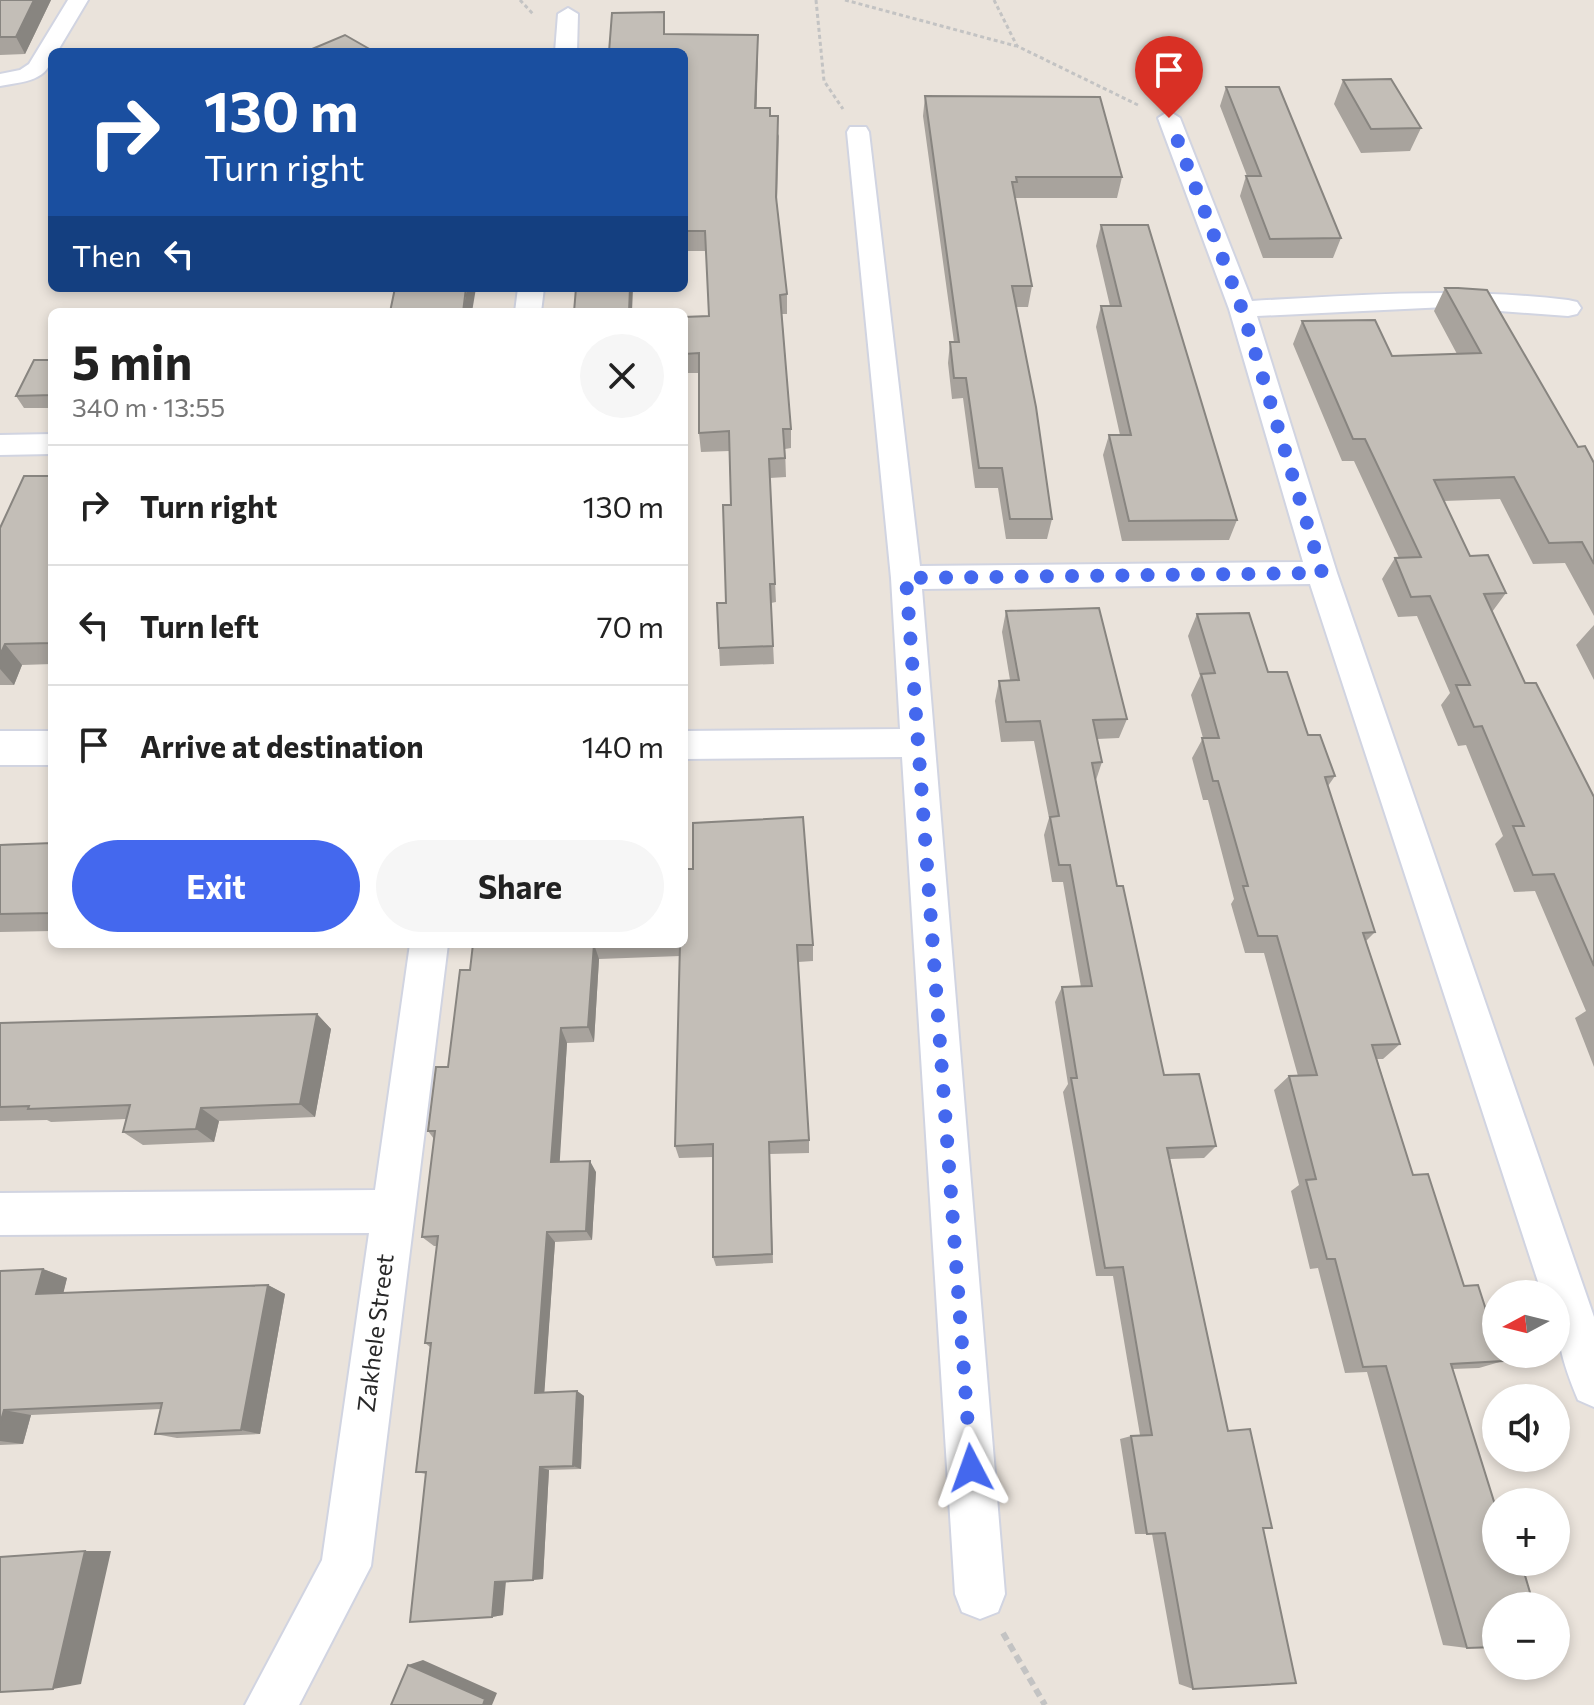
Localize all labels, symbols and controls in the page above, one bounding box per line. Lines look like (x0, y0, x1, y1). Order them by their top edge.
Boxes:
pin (1135, 36, 1203, 118)
icon: arrive (1147, 48, 1191, 92)
text: 130 m (204, 75, 359, 144)
icon: right (72, 80, 176, 184)
text: Turn right (204, 144, 365, 188)
icon: left (157, 232, 201, 276)
text: Then (72, 236, 141, 273)
text: 5 min (72, 331, 192, 390)
button: close (580, 334, 664, 418)
text: 340 m · 13:55 (72, 391, 225, 422)
icon: right (72, 483, 116, 527)
text: Turn right (140, 487, 277, 524)
text: 130 m (583, 487, 664, 524)
icon: left (72, 603, 116, 647)
text: Turn left (140, 607, 259, 644)
text: 70 m (597, 607, 664, 644)
icon: arrive (72, 723, 116, 767)
text: Arrive at destination (140, 727, 424, 764)
text: 140 m (582, 727, 664, 764)
button: Exit (72, 840, 360, 932)
button: Share (376, 840, 664, 932)
street label: Zakhele Street (350, 1252, 399, 1414)
north arrow (1482, 1280, 1570, 1368)
map controls (1482, 1280, 1570, 1680)
button: sound (1482, 1384, 1570, 1472)
position arrow (929, 1426, 1013, 1510)
button: + (1482, 1488, 1570, 1576)
button: − (1482, 1592, 1570, 1680)

